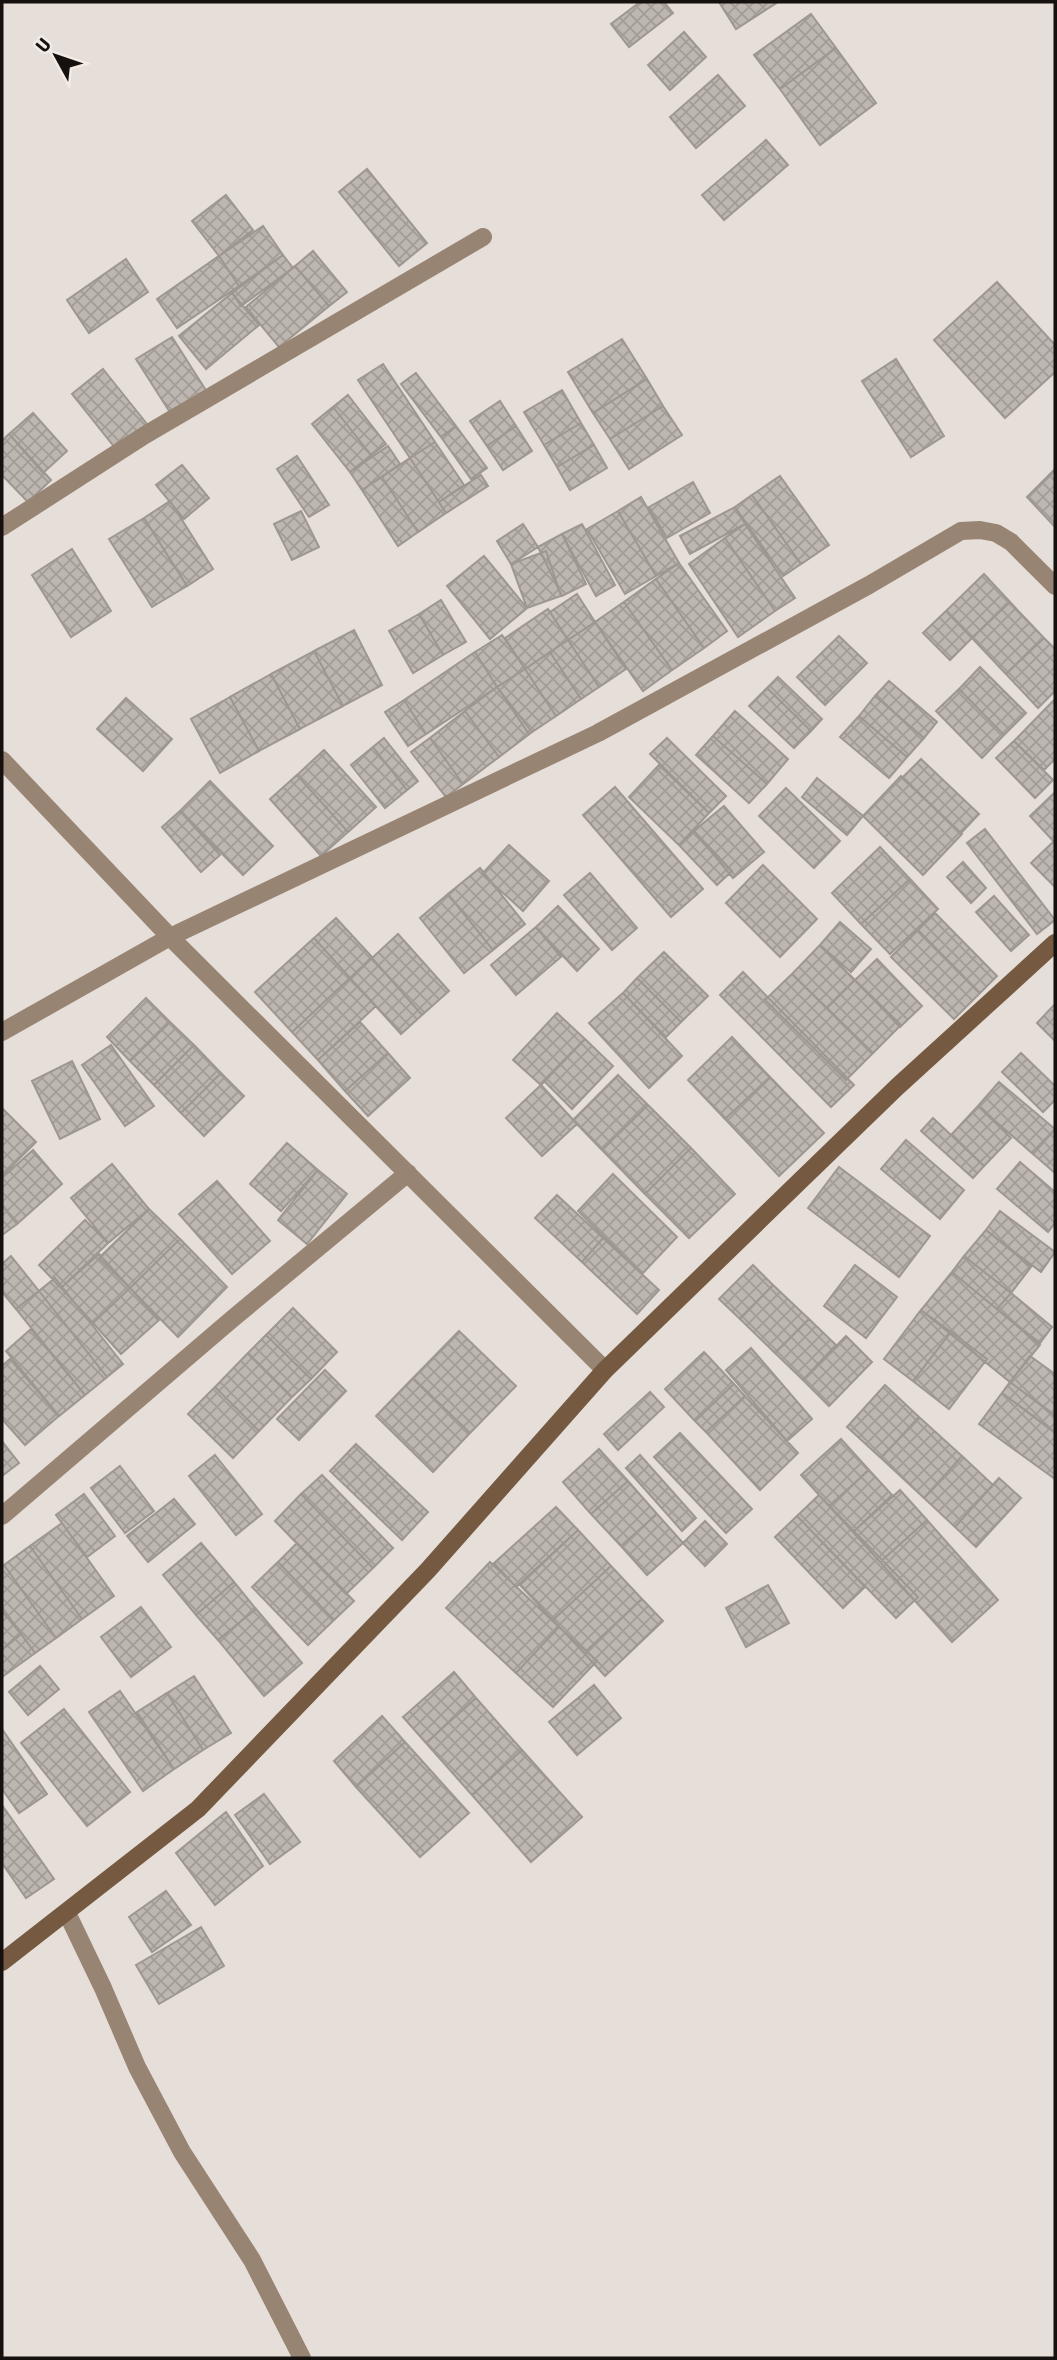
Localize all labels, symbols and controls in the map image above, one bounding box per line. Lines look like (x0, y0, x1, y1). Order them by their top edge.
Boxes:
north arrow (21, 21, 91, 91)
text: U (31, 34, 55, 56)

